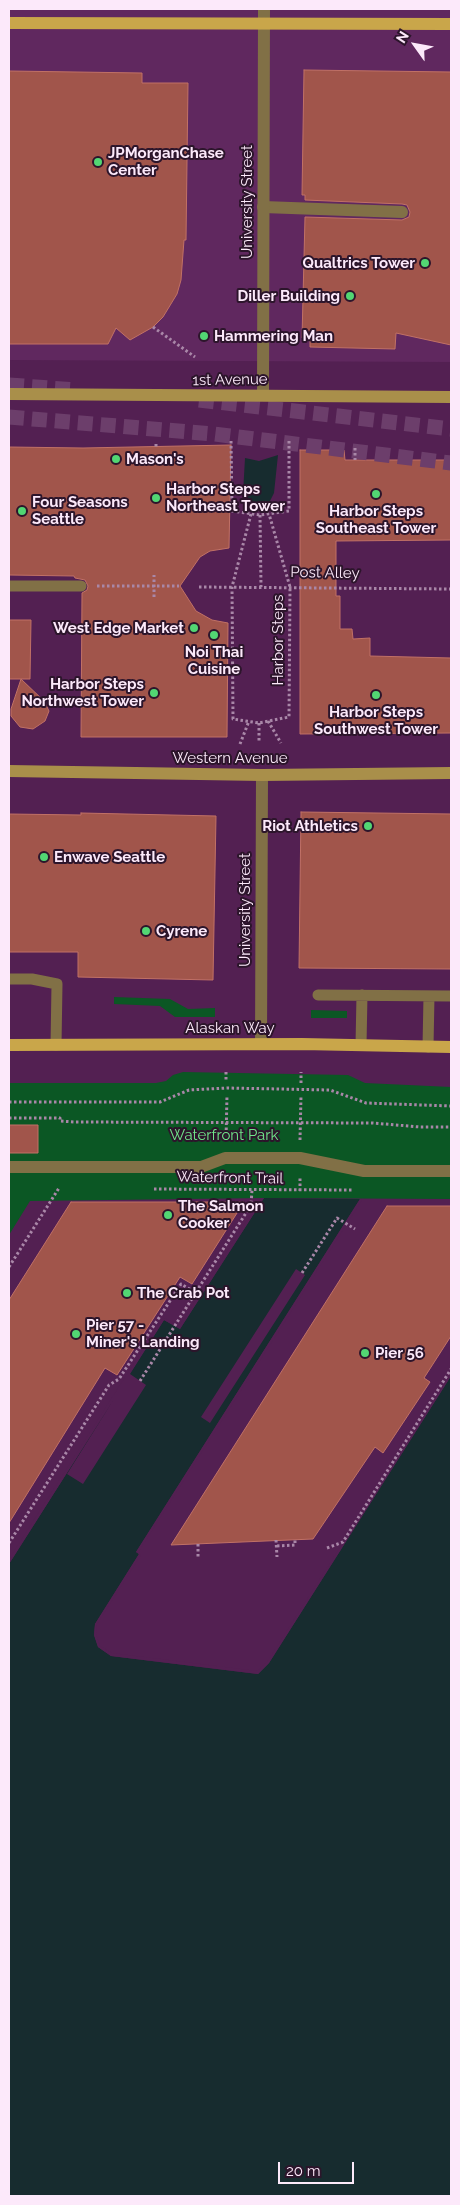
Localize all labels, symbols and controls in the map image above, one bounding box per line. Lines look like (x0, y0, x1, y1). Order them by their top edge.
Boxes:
north arrow (390, 20, 440, 70)
text: N (393, 28, 412, 46)
place label: JPMorganChase Center (108, 144, 224, 179)
street label: University Street (238, 145, 256, 259)
marker: JPMorganChase Center (92, 156, 104, 168)
place label: Qualtrics Tower (303, 254, 415, 272)
marker: Qualtrics Tower (419, 257, 431, 269)
place label: Diller Building (237, 287, 340, 305)
marker: Diller Building (344, 290, 356, 302)
place label: Hammering Man (214, 327, 333, 345)
marker: Hammering Man (198, 330, 210, 342)
street label: 1st Avenue (192, 370, 268, 390)
place label: Mason's (126, 450, 184, 468)
marker: Mason's (110, 453, 122, 465)
place label: Harbor Steps Northeast Tower (166, 480, 285, 515)
marker: Harbor Steps Southeast Tower (370, 488, 382, 500)
marker: Harbor Steps Northeast Tower (150, 492, 162, 504)
place label: Four Seasons Seattle (32, 493, 128, 528)
place label: Harbor Steps Southeast Tower (316, 502, 436, 537)
marker: Four Seasons Seattle (16, 505, 28, 517)
street label: Post Alley (290, 563, 360, 583)
street label: Harbor Steps (269, 595, 287, 685)
place label: West Edge Market (53, 619, 184, 637)
marker: West Edge Market (188, 622, 200, 634)
marker: Noi Thai Cuisine (208, 629, 220, 641)
place label: Noi Thai Cuisine (185, 643, 243, 678)
place label: Harbor Steps Northwest Tower (21, 675, 144, 710)
marker: Harbor Steps Northwest Tower (148, 687, 160, 699)
marker: Harbor Steps Southwest Tower (370, 689, 382, 701)
place label: Harbor Steps Southwest Tower (314, 703, 438, 738)
street label: Western Avenue (173, 749, 287, 767)
place label: Riot Athletics (262, 817, 358, 835)
marker: Riot Athletics (362, 820, 374, 832)
place label: Enwave Seattle (54, 848, 165, 866)
marker: Enwave Seattle (38, 851, 50, 863)
street label: University Street (236, 853, 254, 967)
place label: Cyrene (156, 922, 207, 940)
marker: Cyrene (140, 925, 152, 937)
street label: Alaskan Way (185, 1019, 275, 1037)
park label: Waterfront Park (169, 1126, 279, 1144)
street label: Waterfront Trail (176, 1168, 284, 1188)
place label: The Salmon Cooker (178, 1197, 264, 1232)
marker: The Salmon Cooker (162, 1209, 174, 1221)
place label: The Crab Pot (137, 1284, 230, 1302)
marker: The Crab Pot (121, 1287, 133, 1299)
place label: Pier 57 - Miner's Landing (86, 1316, 200, 1351)
marker: Pier 57 - Miner's Landing (70, 1328, 82, 1340)
place label: Pier 56 (375, 1344, 424, 1362)
marker: Pier 56 (359, 1347, 371, 1359)
scale bar (280, 2152, 356, 2184)
text: 20 m (286, 2162, 321, 2180)

